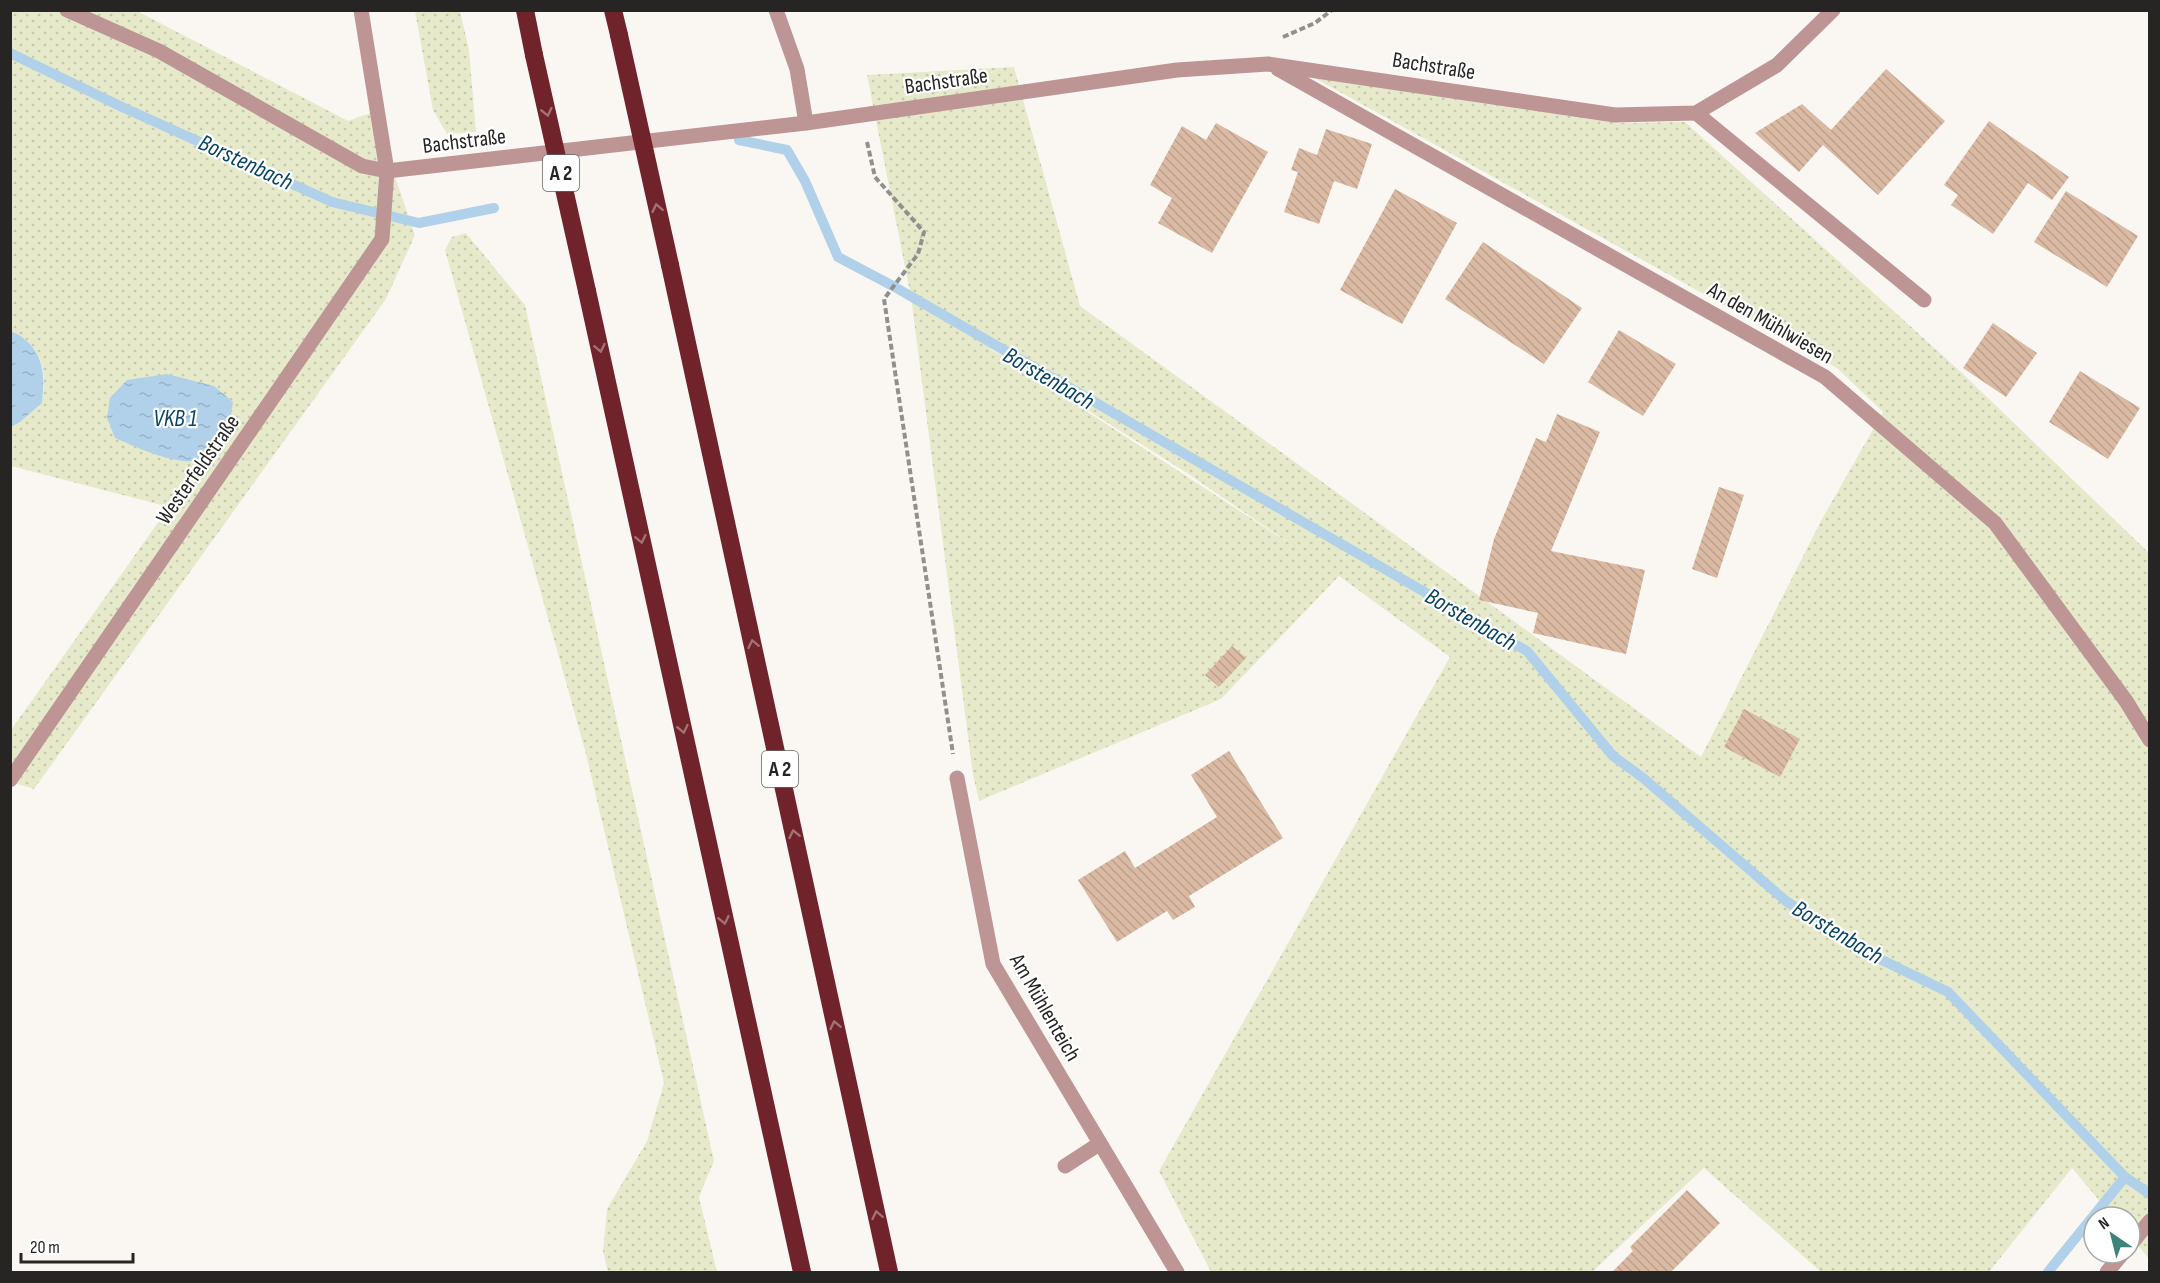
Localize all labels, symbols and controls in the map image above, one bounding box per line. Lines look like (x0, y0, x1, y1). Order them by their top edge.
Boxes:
street label: Bachstraße (1390, 47, 1477, 86)
street label: Bachstraße (903, 62, 990, 101)
one-way arrow (540, 107, 553, 117)
street label: Bachstraße (421, 123, 507, 160)
water label: Borstenbach (194, 128, 297, 197)
road number: A 2 (543, 155, 579, 191)
one-way arrow (651, 203, 664, 213)
street label: An den Mühlwiesen (1702, 276, 1838, 370)
water label: Borstenbach (998, 341, 1100, 416)
one-way arrow (593, 343, 606, 353)
water label: VKB 1 (153, 404, 197, 433)
street label: Westerfeldstraße (151, 410, 246, 530)
one-way arrow (634, 534, 647, 544)
water label: Borstenbach (1420, 582, 1522, 657)
one-way arrow (747, 639, 760, 649)
one-way arrow (676, 724, 689, 734)
road number: A 2 (762, 751, 798, 787)
one-way arrow (788, 829, 801, 839)
water label: Borstenbach (1787, 894, 1888, 971)
one-way arrow (717, 915, 730, 925)
street label: Am Mühlenteich (1003, 948, 1086, 1066)
one-way arrow (830, 1020, 843, 1030)
north arrow (2082, 1205, 2142, 1265)
one-way arrow (871, 1211, 884, 1221)
text: N (2095, 1214, 2113, 1234)
scale bar (21, 1226, 134, 1264)
text: 20 m (30, 1237, 60, 1258)

